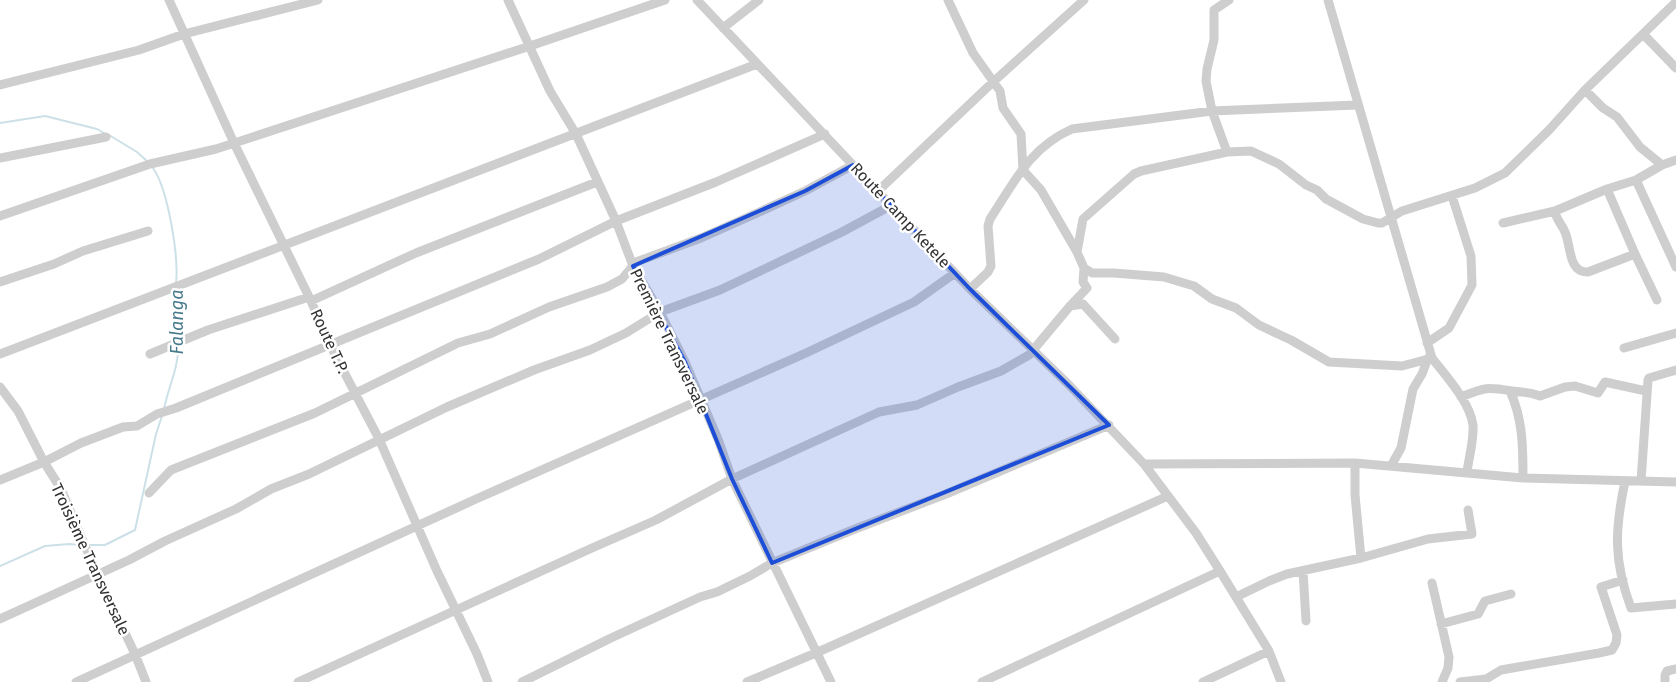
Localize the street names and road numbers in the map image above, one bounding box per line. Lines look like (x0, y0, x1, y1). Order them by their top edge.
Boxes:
street label: Route Camp Ketele (847, 159, 954, 272)
street label: Première Transversale (626, 265, 713, 417)
street label: Route T.P. (306, 306, 353, 377)
street label: Troisième Transversale (47, 480, 134, 638)

